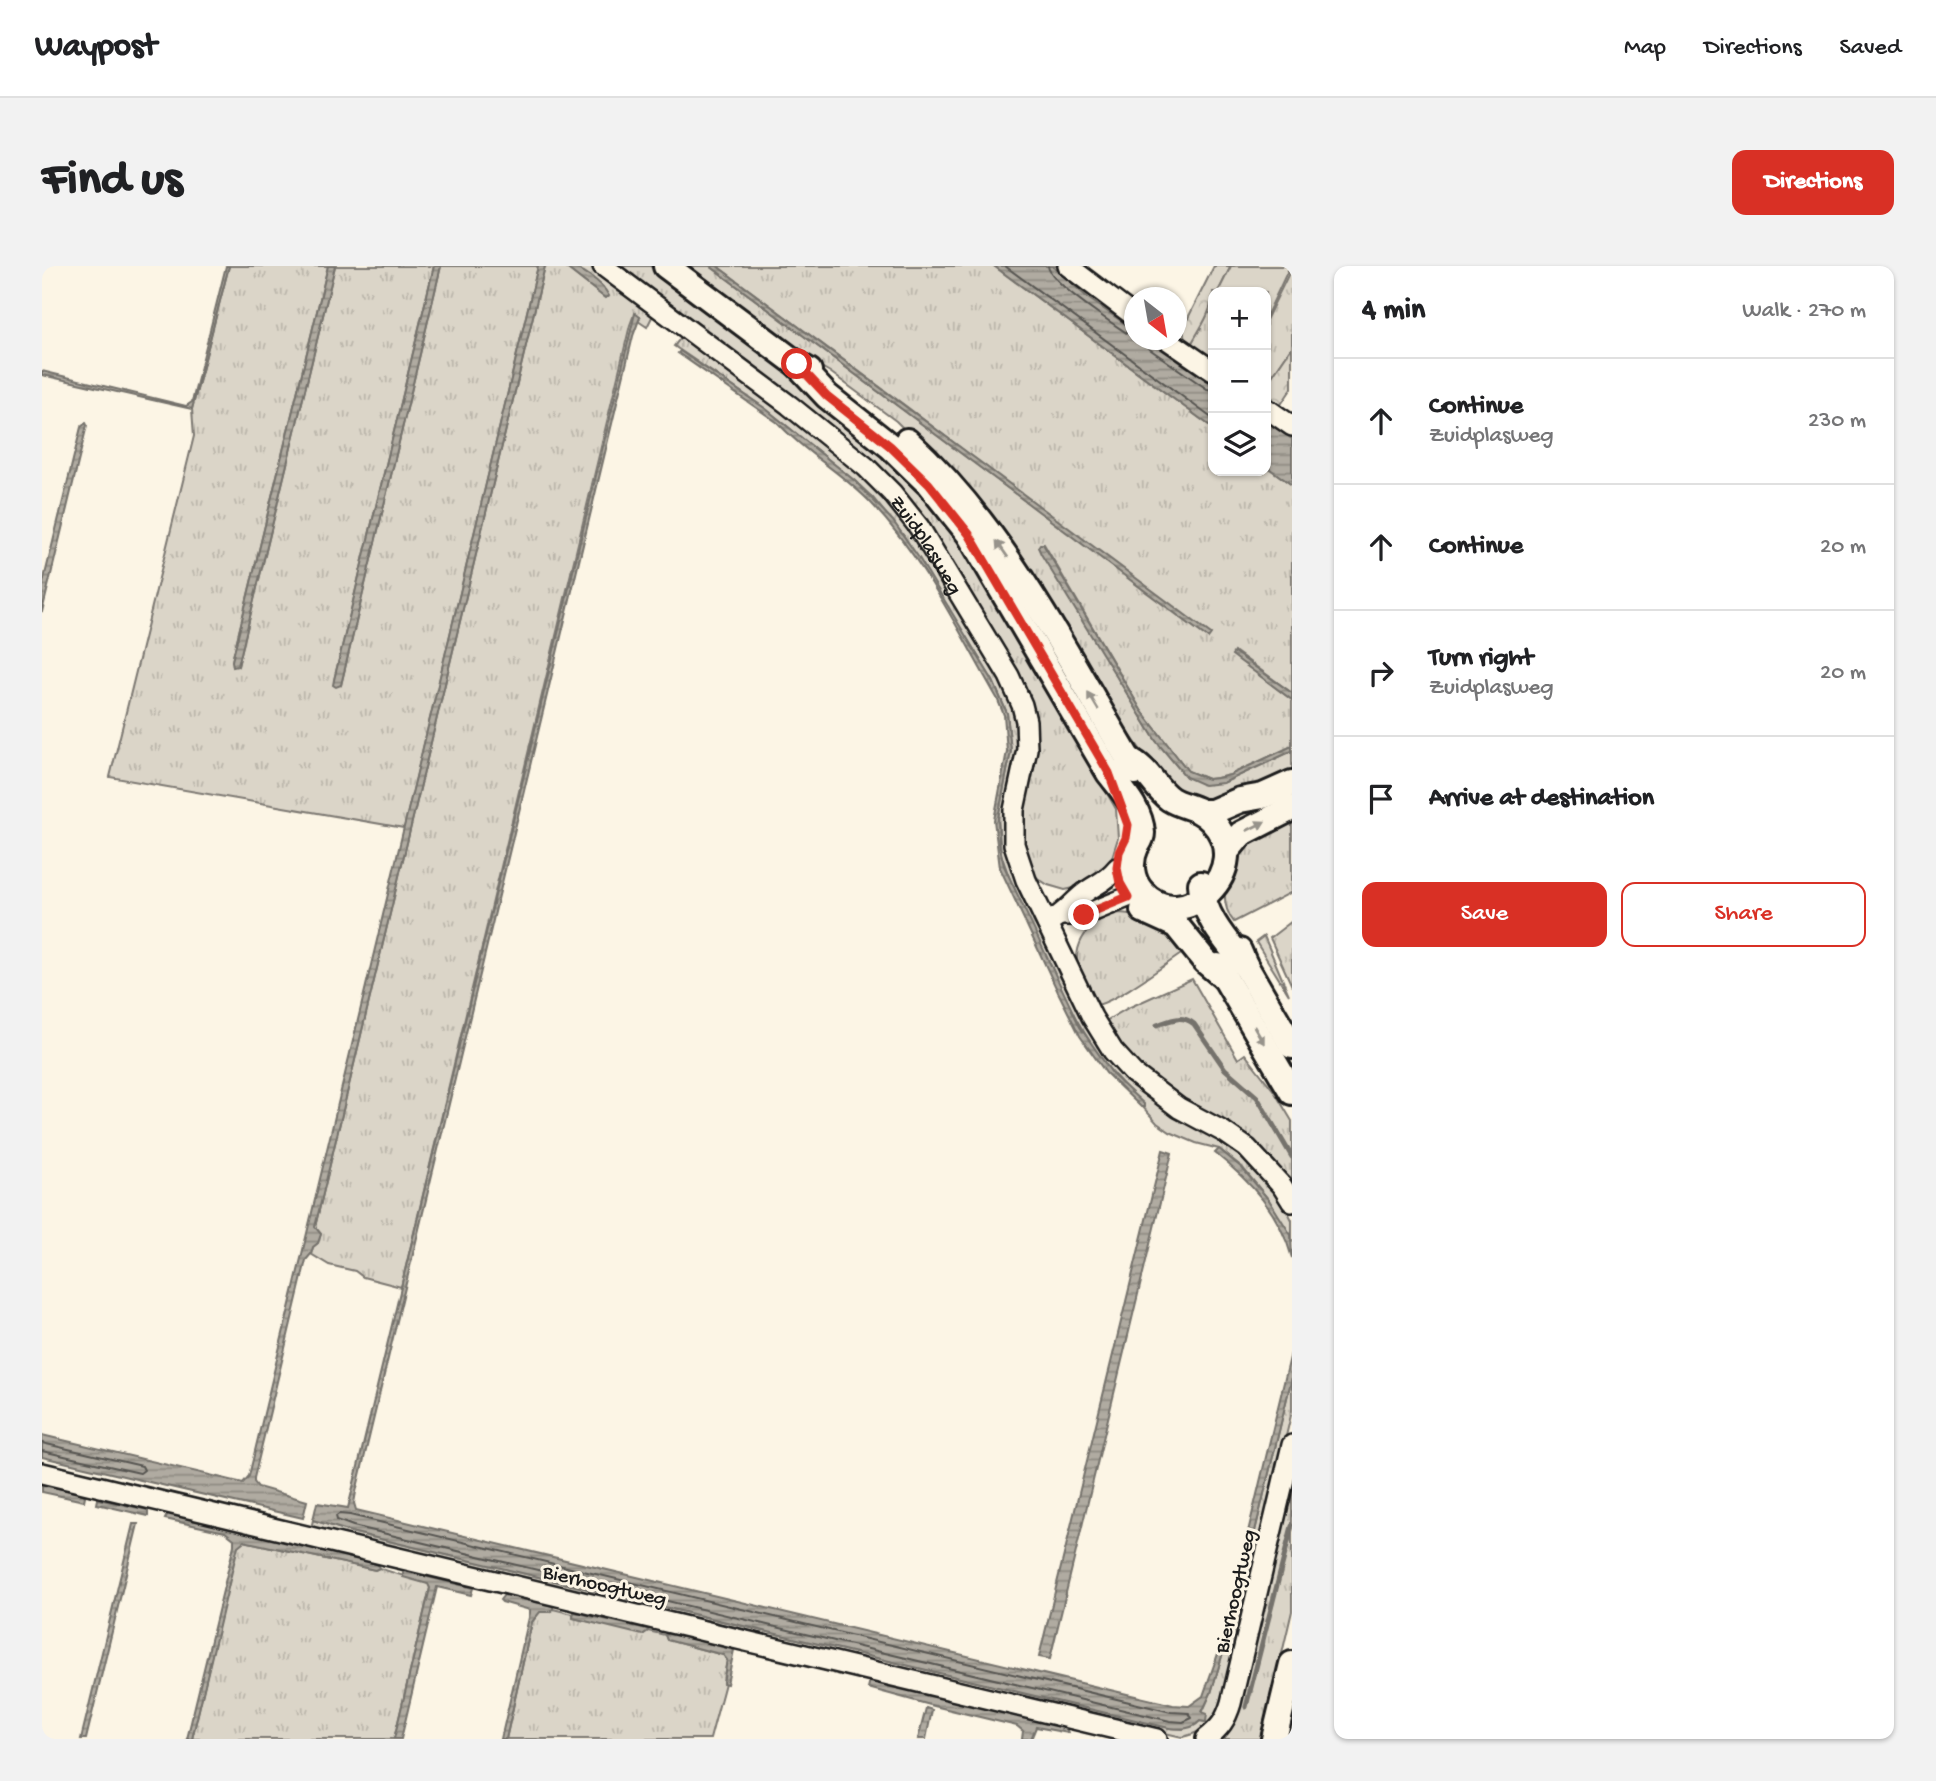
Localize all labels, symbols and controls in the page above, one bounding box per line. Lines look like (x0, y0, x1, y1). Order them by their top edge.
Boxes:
text: Waypost (35, 29, 157, 67)
text: Map (1624, 34, 1666, 63)
text: Directions (1704, 34, 1802, 63)
text: Saved (1840, 34, 1901, 63)
button: Directions (1732, 150, 1894, 215)
text: Find us (42, 153, 182, 211)
north arrow (1124, 287, 1187, 350)
map controls (1208, 287, 1271, 476)
button: + (1208, 287, 1271, 350)
text: 4 min (1362, 294, 1425, 329)
text: Walk · 270 m (1742, 298, 1866, 325)
route start (781, 348, 812, 379)
button: − (1208, 350, 1271, 413)
text: Continue (1429, 392, 1523, 423)
icon: ahead (1362, 402, 1400, 440)
text: 230 m (1808, 408, 1866, 435)
button: layers (1208, 413, 1271, 476)
text: Zuidplasweg (1429, 423, 1554, 450)
street label: Zuidplasweg (883, 492, 966, 600)
icon: ahead (1362, 528, 1400, 566)
text: Continue (1429, 532, 1523, 563)
text: 20 m (1820, 534, 1866, 561)
one-way arrow (995, 540, 1009, 558)
text: Turn right (1429, 644, 1533, 675)
icon: right (1362, 654, 1400, 692)
text: 20 m (1820, 660, 1866, 687)
text: Zuidplasweg (1429, 675, 1554, 702)
one-way arrow (1087, 691, 1100, 710)
icon: arrive (1362, 780, 1400, 818)
text: Arrive at destination (1429, 784, 1654, 815)
one-way arrow (1246, 821, 1266, 832)
button: Save (1362, 882, 1607, 947)
button: Share (1621, 882, 1866, 947)
route end (1068, 899, 1099, 930)
one-way arrow (1252, 1025, 1264, 1045)
street label: Bierhoogtweg (1211, 1527, 1264, 1657)
street label: Bierhoogtweg (539, 1561, 669, 1614)

